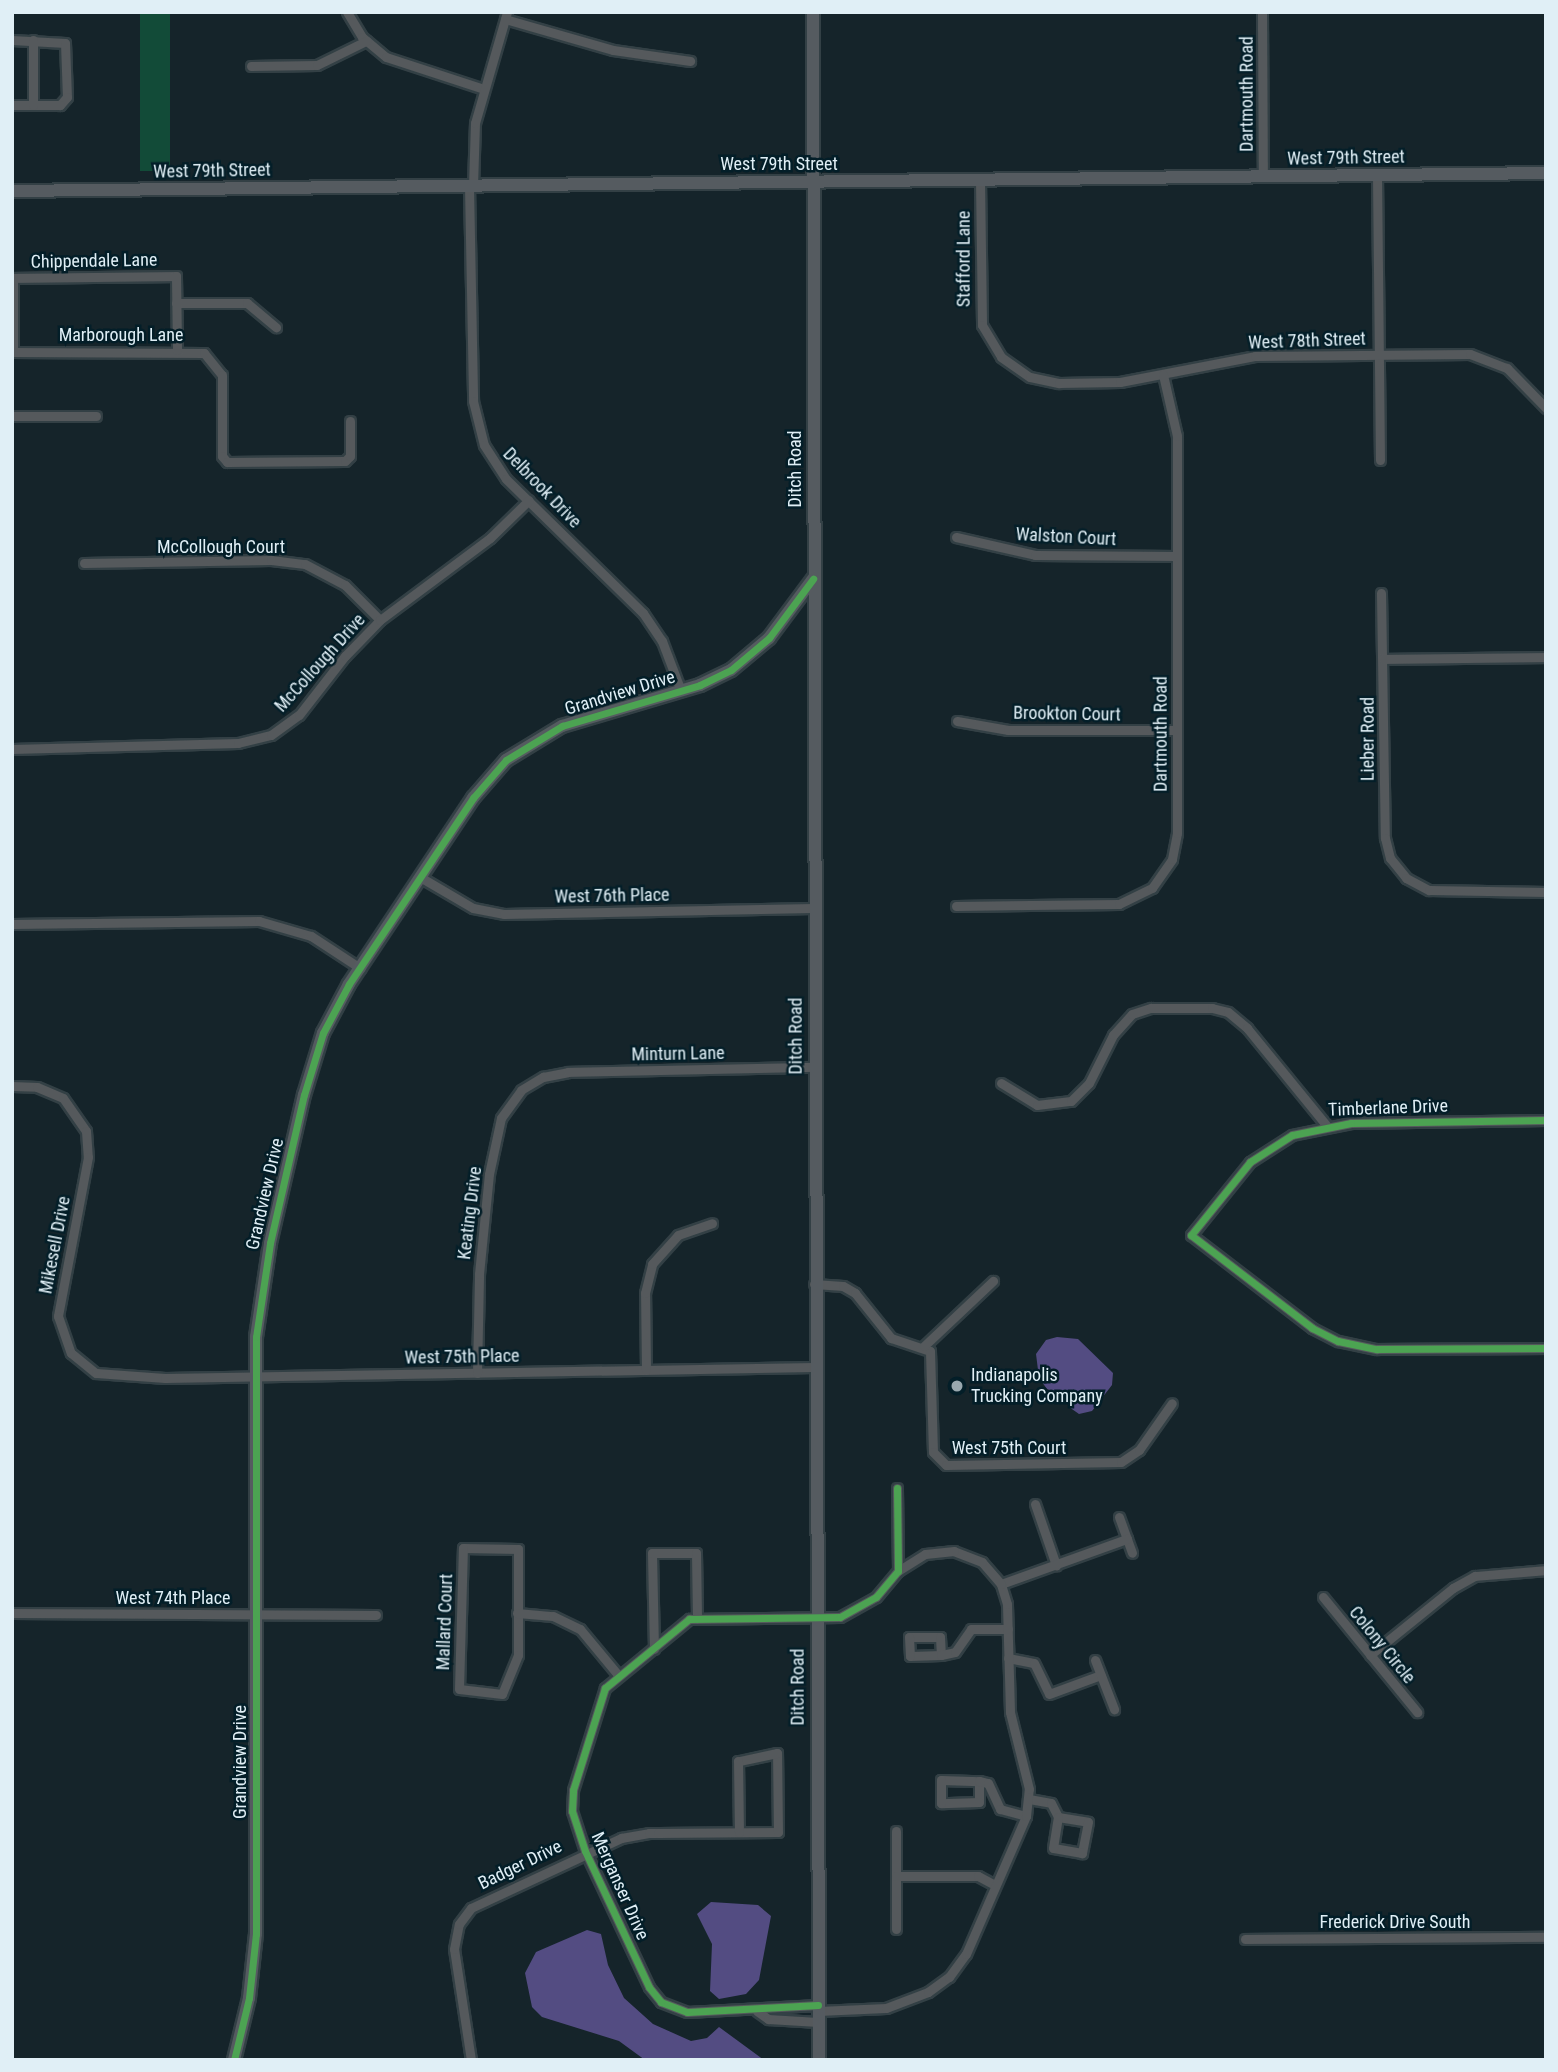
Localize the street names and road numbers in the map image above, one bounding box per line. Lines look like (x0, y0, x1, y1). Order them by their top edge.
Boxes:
street label: Dartmouth Road (1236, 36, 1258, 152)
street label: West 79th Street (1287, 146, 1405, 170)
street label: West 79th Street (720, 153, 838, 175)
street label: West 79th Street (153, 159, 271, 183)
street label: Stafford Lane (953, 211, 975, 307)
street label: Chippendale Lane (31, 249, 157, 273)
street label: Marborough Lane (59, 324, 183, 346)
street label: West 78th Street (1248, 328, 1366, 354)
street label: Ditch Road (784, 430, 806, 508)
street label: Delbrook Drive (498, 443, 586, 533)
street label: Walston Court (1015, 524, 1117, 550)
street label: McCollough Court (157, 536, 285, 558)
street label: McCollough Drive (270, 609, 370, 717)
street label: Grandview Drive (562, 666, 678, 720)
street label: Dartmouth Road (1150, 676, 1172, 792)
street label: Lieber Road (1357, 697, 1379, 781)
street label: Brookton Court (1013, 702, 1121, 726)
street label: West 76th Place (554, 884, 670, 908)
street label: Ditch Road (785, 997, 807, 1075)
street label: Minturn Lane (631, 1042, 725, 1066)
street label: Timberlane Drive (1328, 1095, 1448, 1121)
street label: Grandview Drive (242, 1136, 288, 1252)
street label: Keating Drive (454, 1165, 486, 1261)
street label: Mikesell Drive (35, 1194, 75, 1296)
street label: West 75th Place (404, 1345, 520, 1369)
street label: West 75th Court (952, 1437, 1066, 1459)
street label: Mallard Court (433, 1573, 457, 1671)
street label: West 74th Place (116, 1587, 230, 1609)
street label: Colony Circle (1344, 1602, 1420, 1688)
street label: Ditch Road (787, 1648, 809, 1726)
street label: Grandview Drive (229, 1705, 251, 1819)
street label: Merganser Drive (587, 1829, 653, 1943)
street label: Badger Drive (475, 1836, 565, 1894)
street label: Frederick Drive South (1320, 1911, 1470, 1933)

